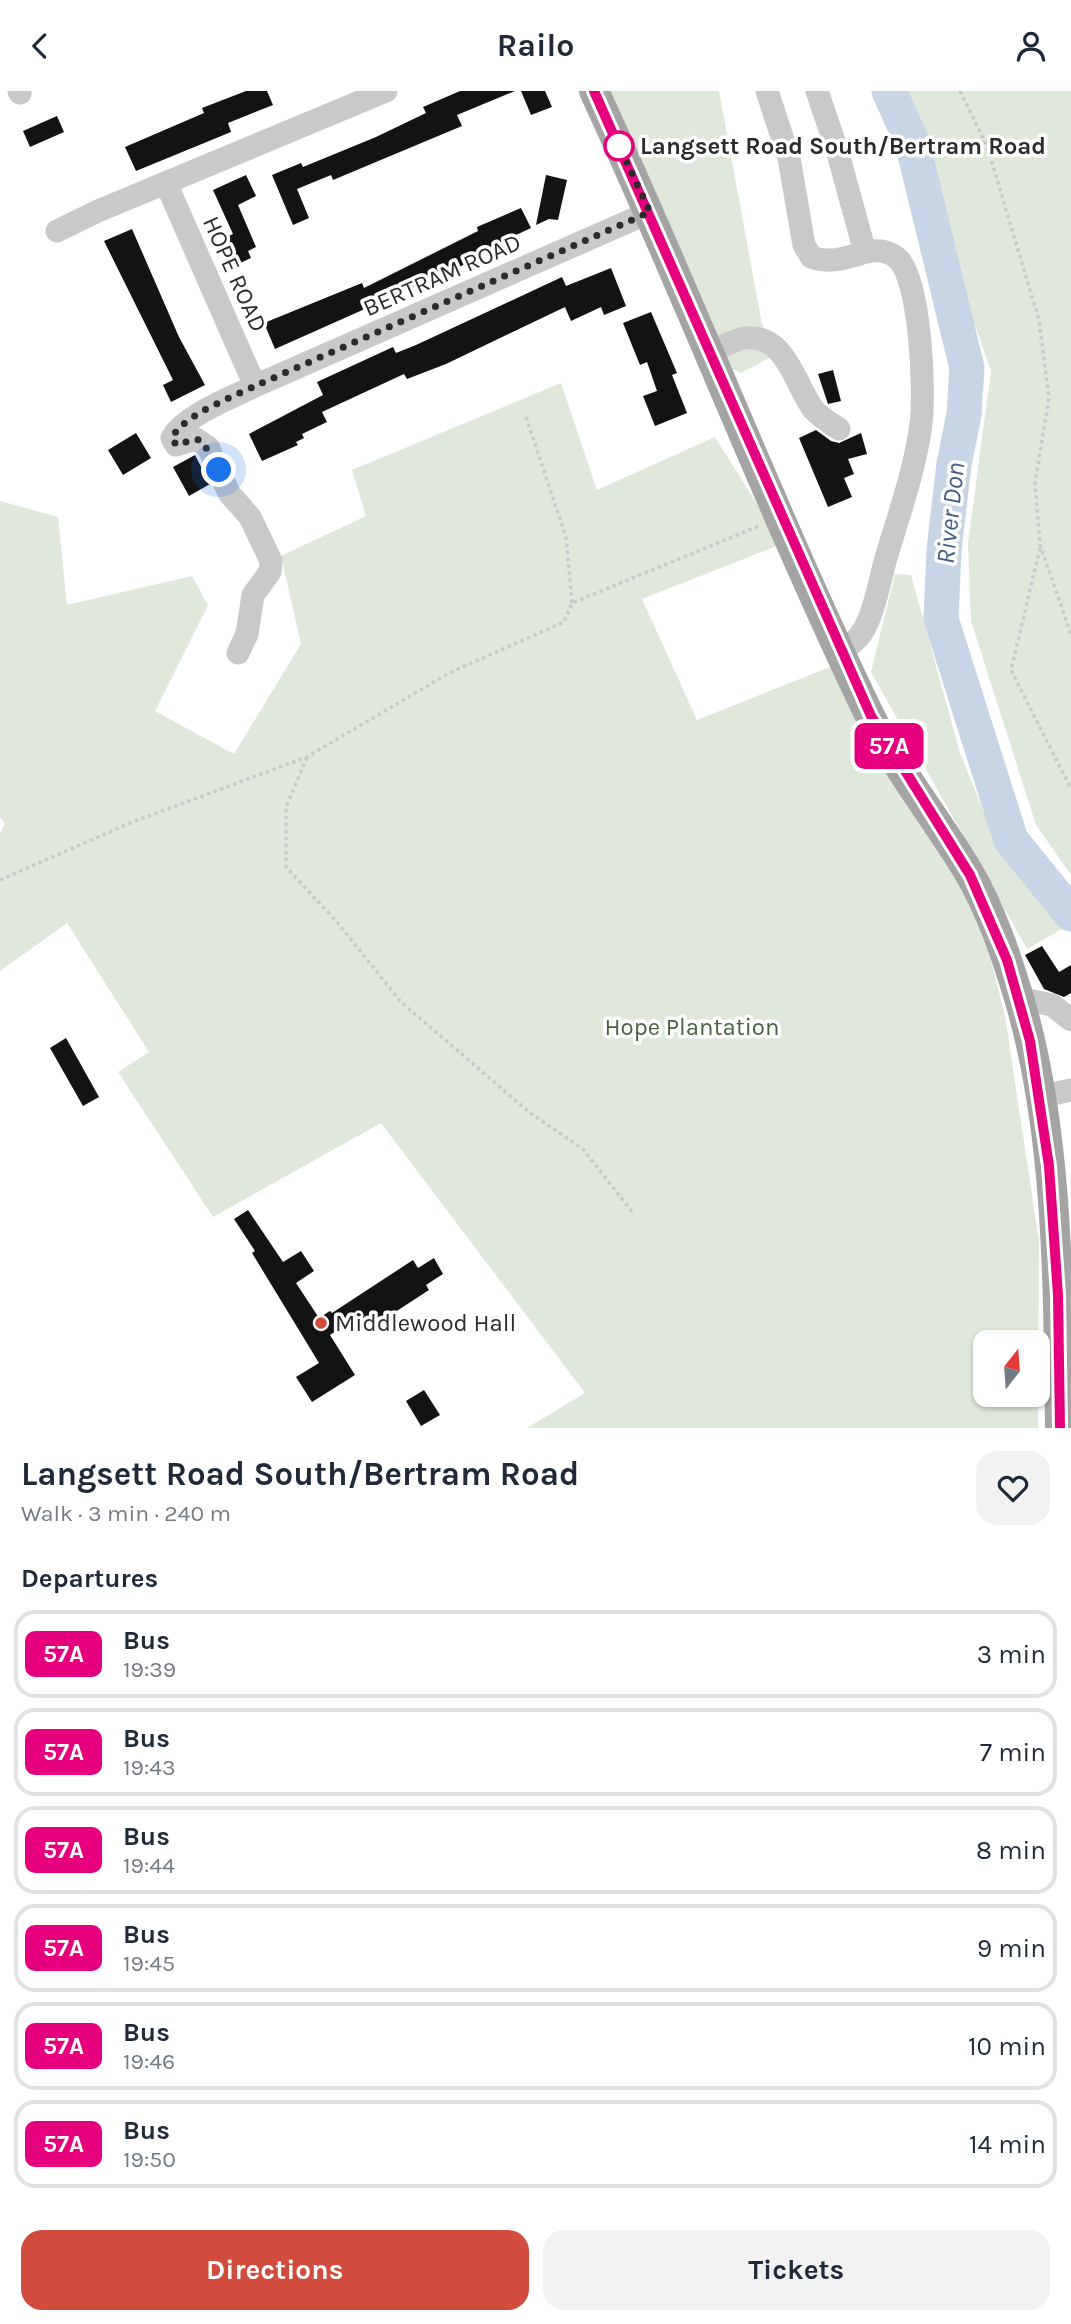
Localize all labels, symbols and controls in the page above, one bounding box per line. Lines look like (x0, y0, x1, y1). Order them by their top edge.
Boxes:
icon: back (21, 27, 59, 65)
text: Railo (497, 27, 574, 64)
icon: person (1012, 27, 1050, 65)
marker: Langsett Road South/Bertram Road (604, 131, 634, 161)
place label: Langsett Road South/Bertram Road (640, 132, 1046, 160)
street label: HOPE ROAD (197, 212, 273, 336)
street label: BERTRAM ROAD (359, 228, 525, 322)
your location (201, 452, 236, 487)
water label: River Don (930, 461, 971, 565)
line badge: 57A (849, 723, 929, 769)
text: 57A (869, 732, 909, 760)
park label: Hope Plantation (605, 1013, 779, 1041)
place label: Middlewood Hall (335, 1309, 516, 1337)
marker: Middlewood Hall (313, 1315, 329, 1331)
north arrow (973, 1330, 1050, 1407)
map controls (973, 1330, 1050, 1407)
button: heart (976, 1451, 1050, 1525)
text: Langsett Road South/Bertram Road (21, 1455, 579, 1493)
text: Walk · 3 min · 240 m (21, 1500, 231, 1527)
text: Departures (21, 1563, 158, 1594)
text: Bus (123, 1625, 170, 1656)
text: 3 min (977, 1639, 1046, 1670)
text: 57A (43, 1640, 84, 1668)
text: 19:39 (123, 1656, 176, 1683)
text: Bus (123, 1723, 170, 1754)
text: 7 min (980, 1737, 1046, 1768)
text: 57A (43, 1738, 84, 1766)
text: 19:43 (123, 1754, 176, 1781)
text: Bus (123, 1821, 170, 1852)
text: 8 min (976, 1835, 1046, 1866)
text: 57A (43, 1836, 84, 1864)
text: 19:44 (123, 1852, 175, 1879)
text: Bus (123, 1919, 170, 1950)
text: 9 min (977, 1933, 1046, 1964)
text: 57A (43, 1934, 84, 1962)
text: 19:45 (123, 1950, 175, 1977)
text: Bus (123, 2017, 170, 2048)
text: 10 min (968, 2031, 1046, 2062)
text: 57A (43, 2032, 84, 2060)
text: 19:46 (123, 2048, 175, 2075)
text: Bus (123, 2115, 170, 2146)
text: 14 min (969, 2129, 1046, 2160)
text: 57A (43, 2130, 84, 2158)
text: 19:50 (123, 2146, 176, 2173)
button: Directions (21, 2230, 529, 2310)
button: Tickets (543, 2230, 1050, 2310)

